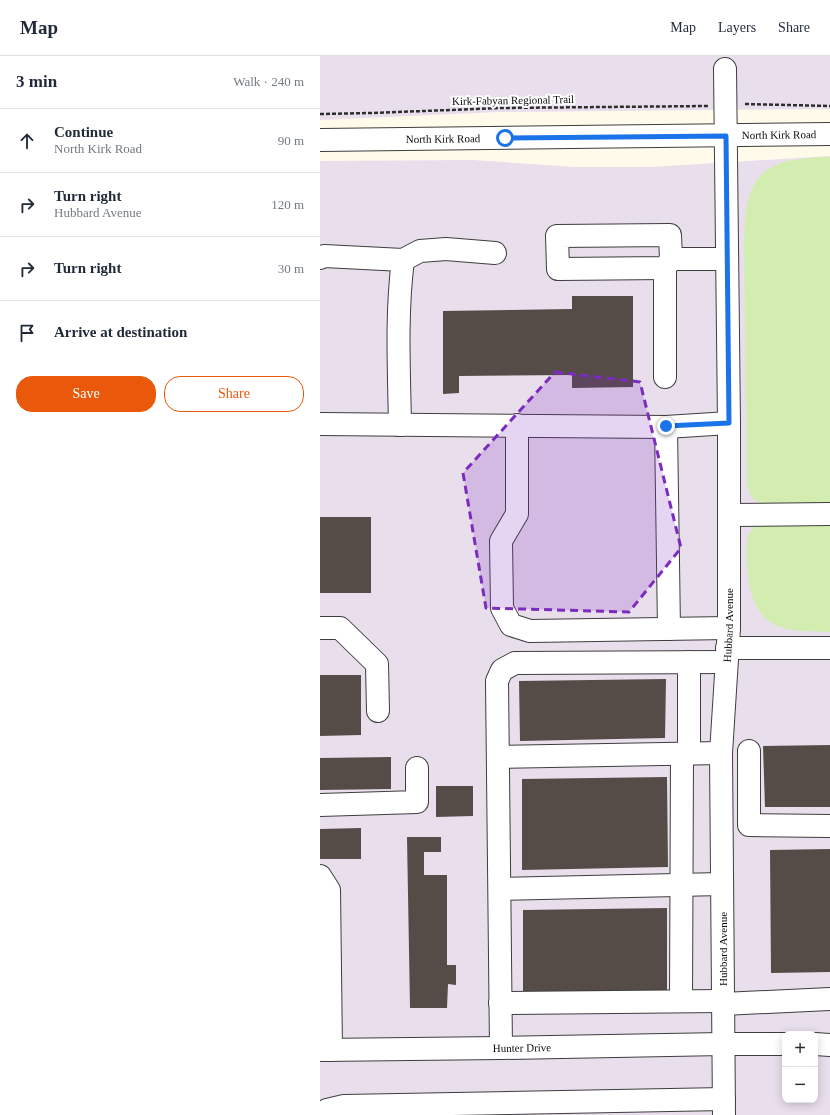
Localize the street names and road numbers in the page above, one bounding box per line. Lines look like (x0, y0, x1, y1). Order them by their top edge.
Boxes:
street label: Kirk-Fabyan Regional Trail (452, 93, 574, 107)
street label: North Kirk Road (742, 128, 817, 141)
street label: North Kirk Road (406, 132, 481, 145)
street label: Hubbard Avenue (721, 588, 735, 663)
street label: Hubbard Avenue (717, 912, 729, 986)
street label: Hunter Drive (493, 1041, 551, 1054)

